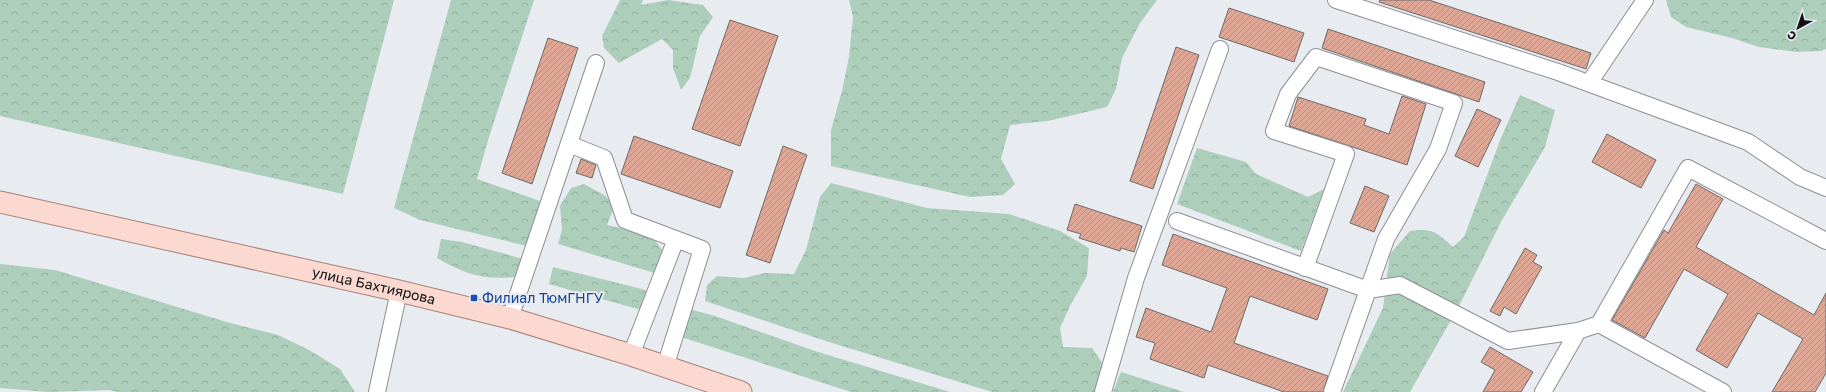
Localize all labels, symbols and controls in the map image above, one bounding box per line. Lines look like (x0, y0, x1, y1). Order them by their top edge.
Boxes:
north arrow (1778, 8, 1818, 48)
text: С (1784, 28, 1798, 44)
street label: улица Бахтиярова (311, 263, 437, 308)
place label: Филиал ТюмГНГУ (482, 289, 604, 306)
marker: Филиал ТюмГНГУ (469, 293, 479, 303)

